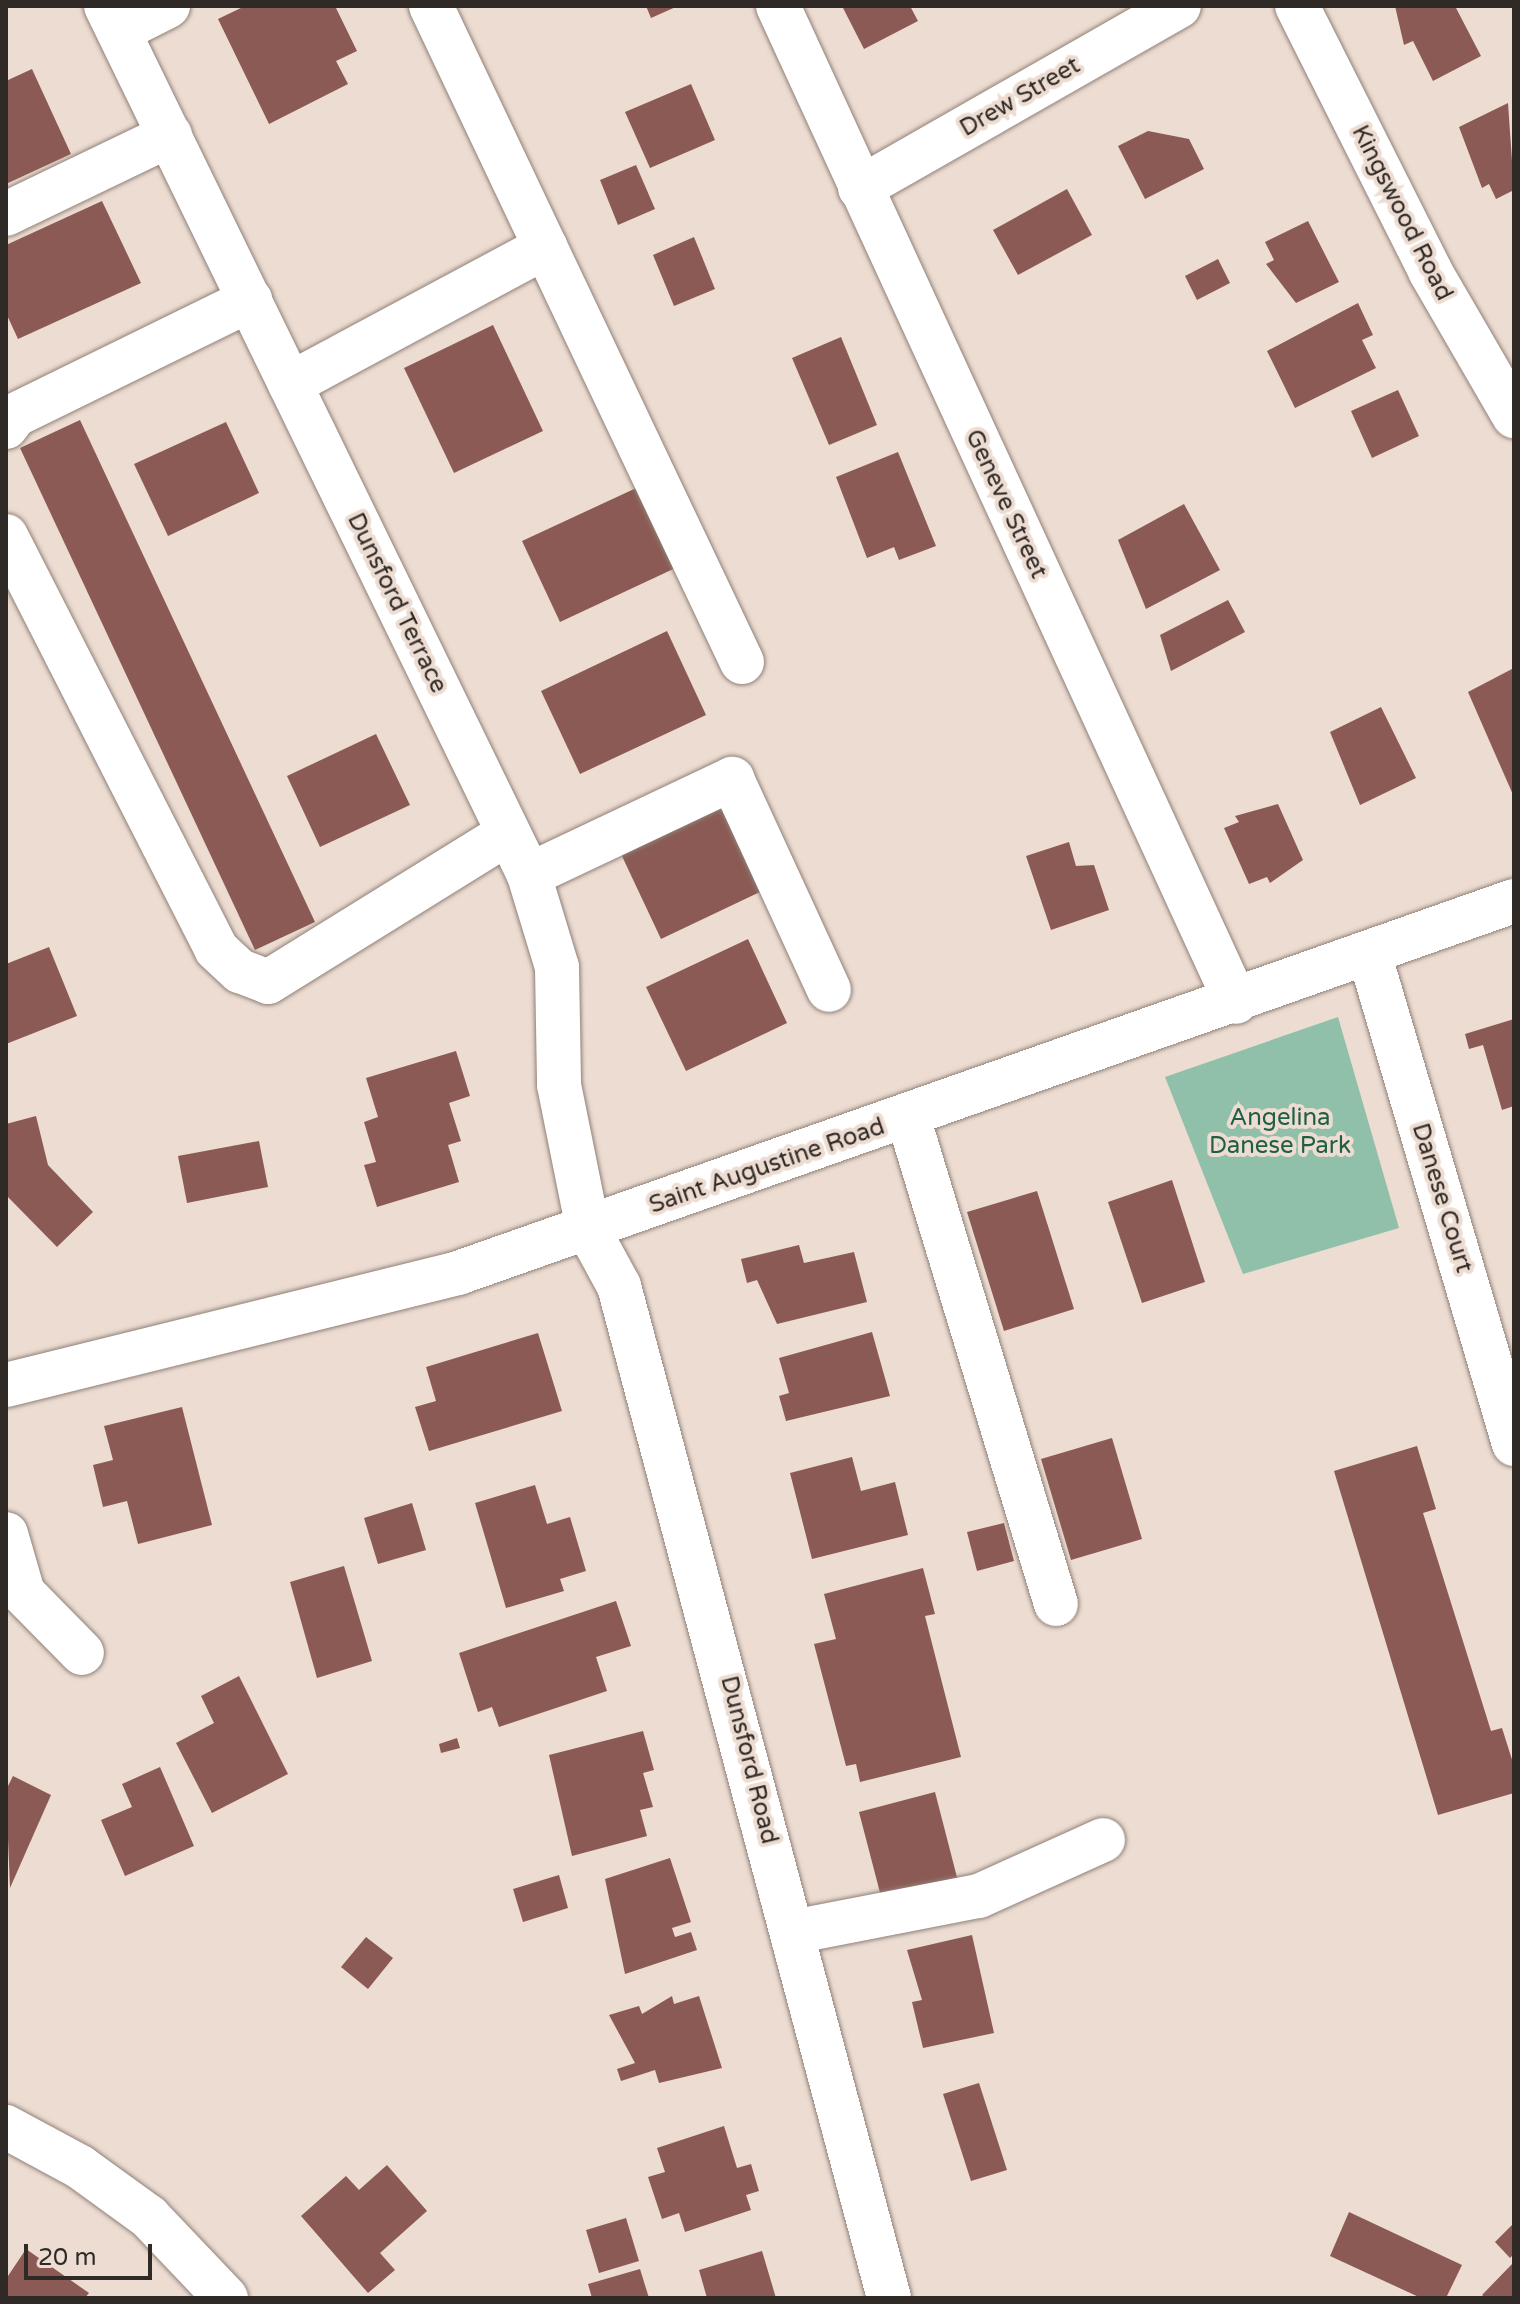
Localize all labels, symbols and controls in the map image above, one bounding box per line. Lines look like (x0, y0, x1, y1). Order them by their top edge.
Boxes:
street label: Drew Street (955, 51, 1085, 143)
street label: Kingswood Road (1345, 120, 1459, 306)
street label: Geneve Street (959, 425, 1053, 583)
street label: Dunsford Terrace (341, 508, 453, 698)
park label: Angelina Danese Park (1209, 1104, 1351, 1160)
street label: Saint Augustine Road (645, 1112, 889, 1220)
street label: Danese Court (1406, 1120, 1478, 1276)
street label: Dunsford Road (714, 1673, 784, 1847)
scale bar (28, 2228, 156, 2278)
text: 20 m (38, 2243, 96, 2272)

